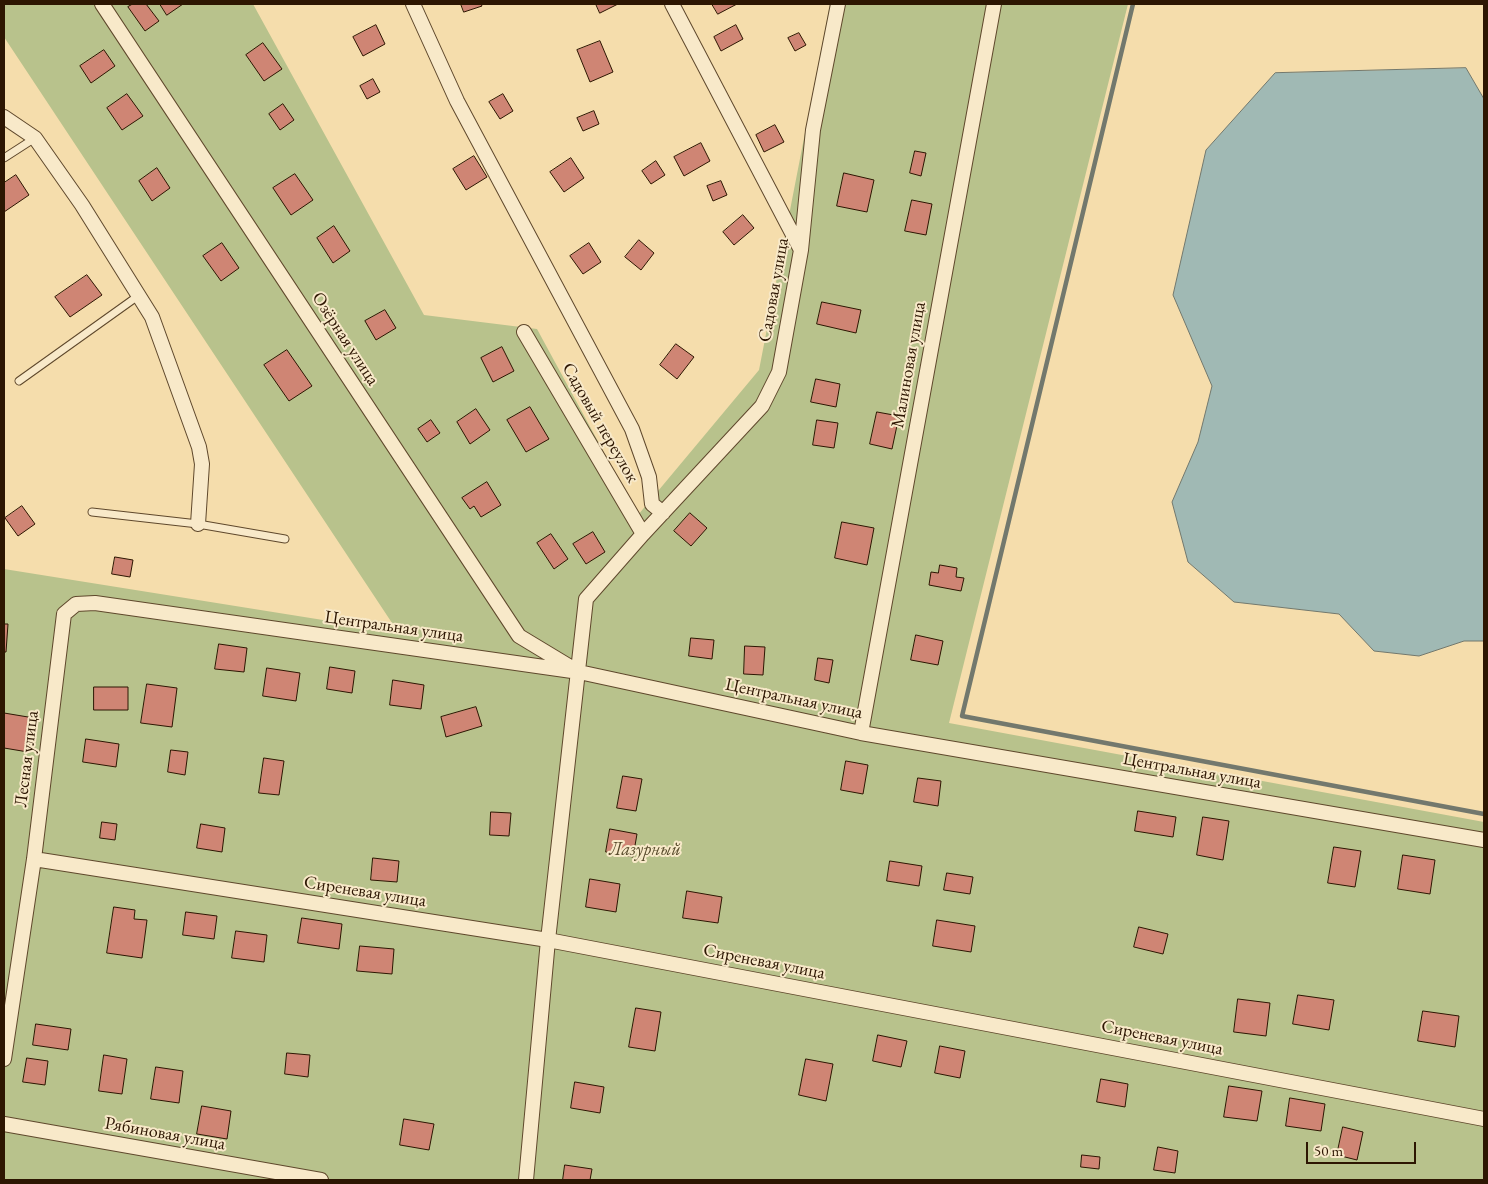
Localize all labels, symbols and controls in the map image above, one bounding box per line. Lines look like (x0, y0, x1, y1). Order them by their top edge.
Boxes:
street label: Садовая улица (754, 236, 794, 344)
street label: Озёрная улица (307, 288, 383, 390)
street label: Малиновая улица (887, 300, 931, 430)
street label: Садовый переулок (557, 359, 643, 487)
street label: Центральная улица (323, 607, 465, 647)
street label: Центральная улица (723, 674, 865, 724)
street label: Лесная улица (10, 710, 44, 808)
street label: Центральная улица (1121, 748, 1263, 794)
park label: Лазурный (609, 839, 681, 861)
street label: Сиреневая улица (302, 872, 428, 912)
street label: Сиреневая улица (701, 940, 827, 984)
street label: Сиреневая улица (1099, 1016, 1225, 1060)
street label: Рябиновая улица (103, 1113, 227, 1155)
scale bar (1308, 1132, 1418, 1164)
text: 50 m (1314, 1141, 1343, 1160)

